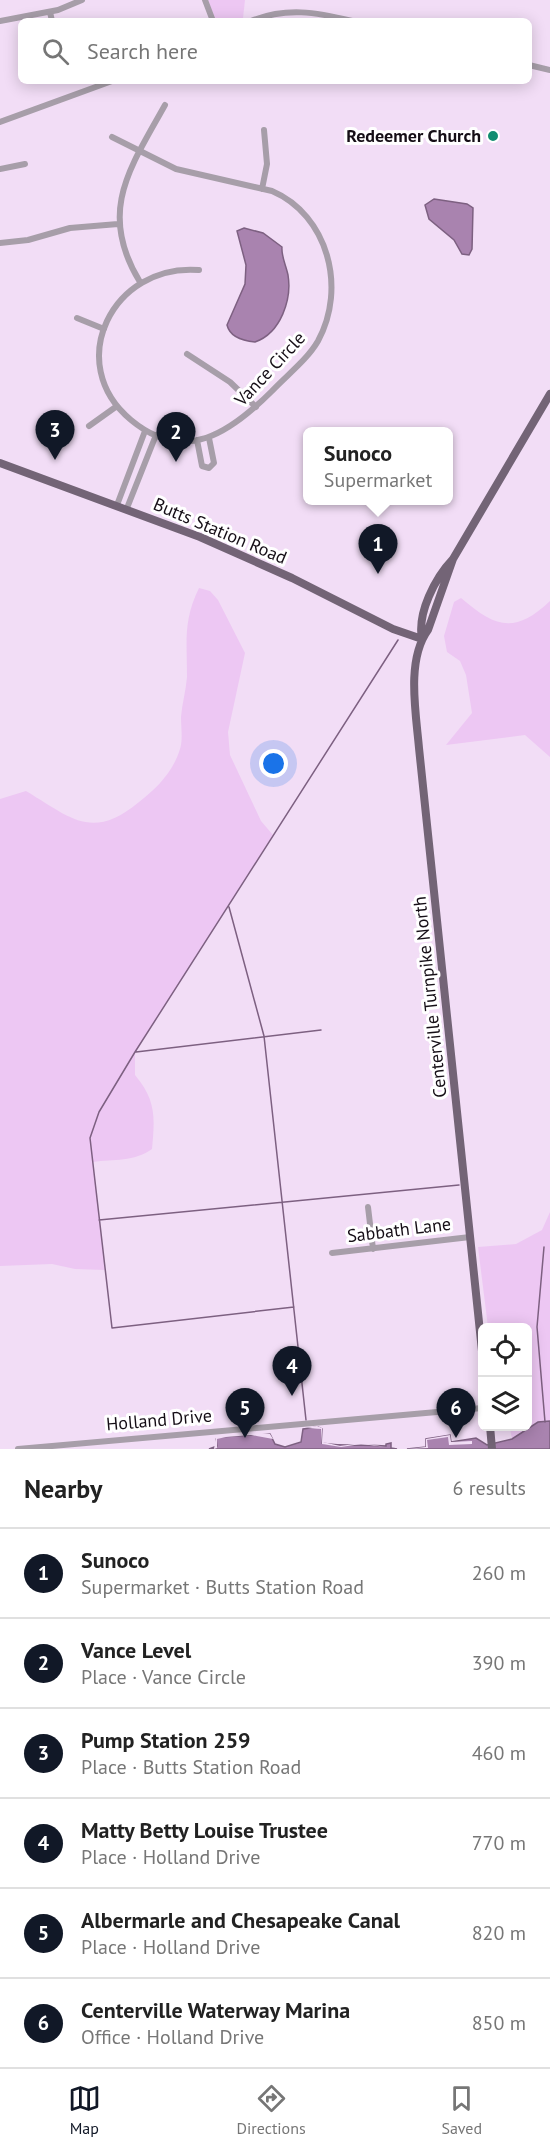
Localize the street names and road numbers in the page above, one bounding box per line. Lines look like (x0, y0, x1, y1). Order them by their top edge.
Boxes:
street label: Vance Circle (229, 327, 310, 411)
street label: Butts Station Road (150, 492, 290, 569)
street label: Centerville Turnpike North (407, 895, 452, 1099)
street label: Sabbath Lane (346, 1212, 452, 1247)
street label: Holland Drive (105, 1403, 213, 1436)

